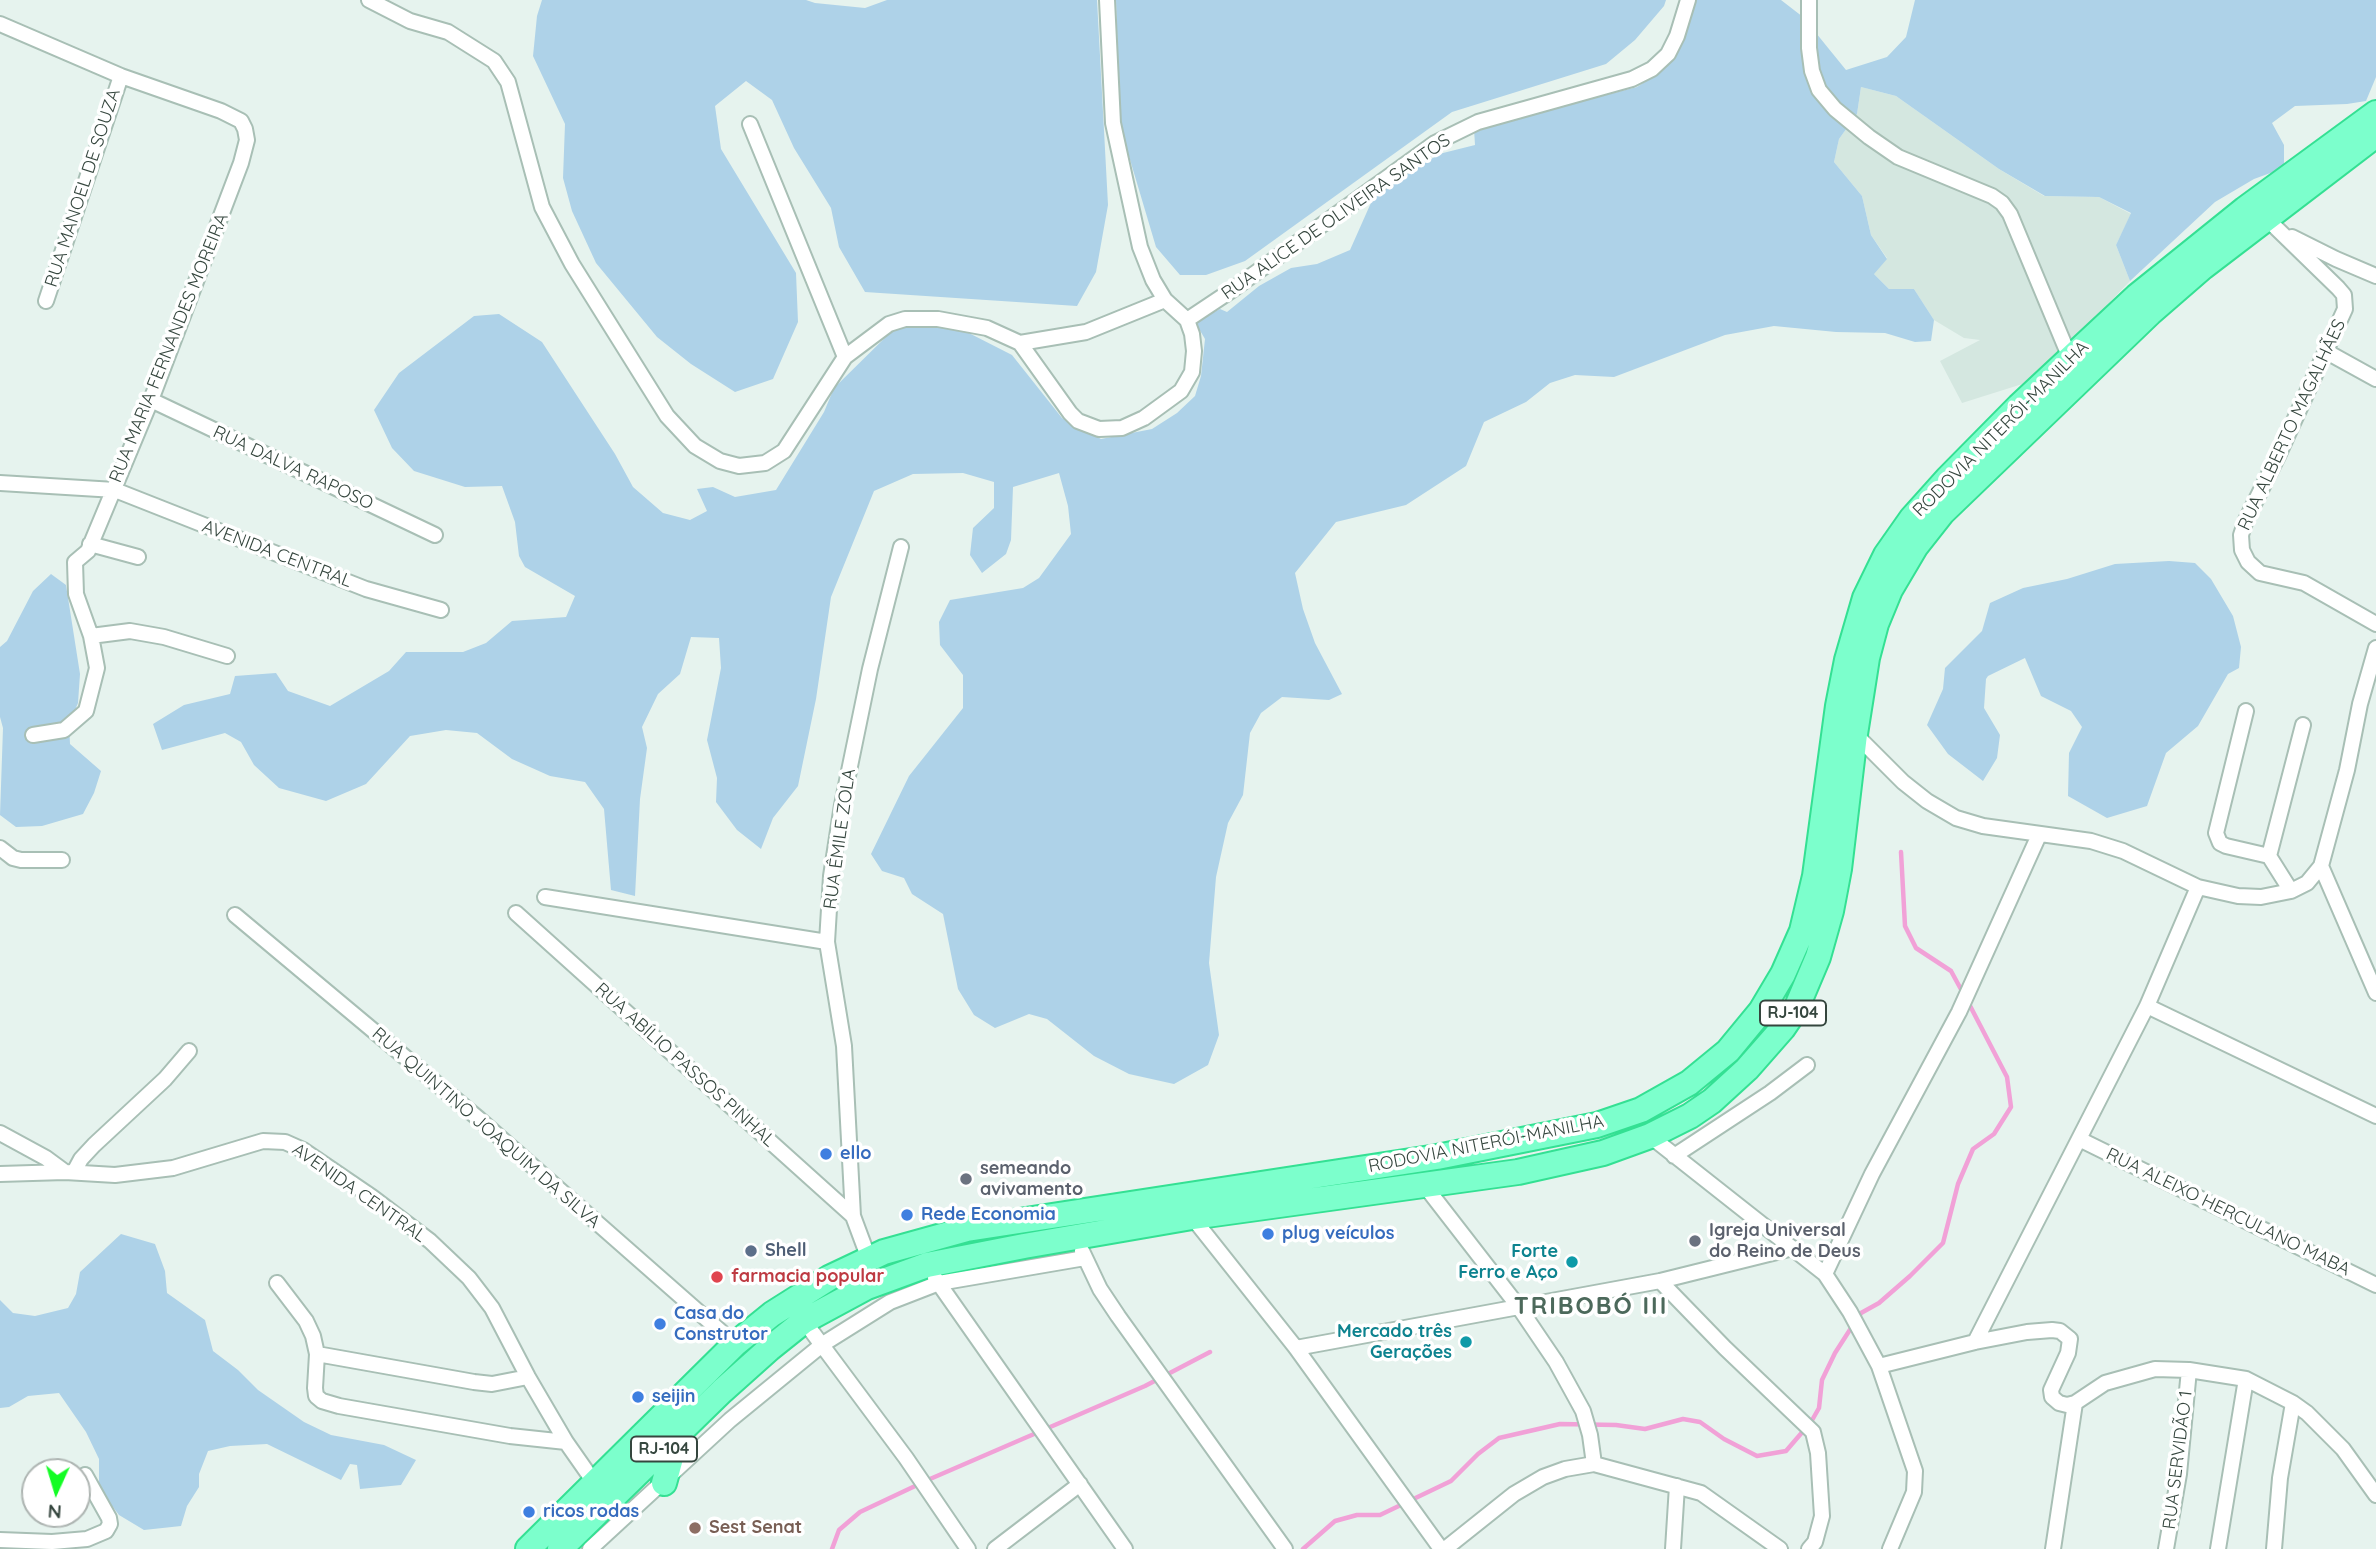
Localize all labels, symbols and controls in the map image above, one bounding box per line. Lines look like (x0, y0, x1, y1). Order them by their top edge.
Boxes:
street label: RUA MANOEL DE SOUZA (41, 86, 125, 290)
street label: RUA ALICE DE OLIVEIRA SANTOS (1217, 129, 1455, 305)
street label: RUA MARIA FERNANDES MOREIRA (105, 210, 233, 486)
street label: RUA ALBERTO MAGALHÃES (2234, 316, 2350, 534)
street label: RODOVIA NITERÓI-MANILHA (1909, 337, 2093, 521)
street label: RUA DALVA RAPOSO (209, 421, 377, 515)
street label: AVENIDA CENTRAL (199, 516, 355, 592)
street label: RUA ÊMILE ZOLA (819, 767, 861, 911)
street label: RUA ABÍLIO PASSOS PINHAL (590, 978, 780, 1152)
road number: RJ-104 (1760, 1001, 1826, 1026)
street label: RUA QUINTINO JOAQUIM DA SILVA (368, 1023, 604, 1233)
street label: RODOVIA NITERÓI-MANILHA (1366, 1111, 1606, 1177)
street label: AVENIDA CENTRAL (288, 1139, 430, 1247)
place label: ello (840, 1143, 871, 1165)
street label: RUA ALEIXO HERCULANO MABA (2102, 1143, 2354, 1281)
marker: ello (818, 1146, 834, 1162)
place label: semeando avivamento (980, 1158, 1083, 1200)
marker: semeando avivamento (958, 1171, 974, 1187)
place label: Rede Economia (921, 1204, 1056, 1226)
marker: Rede Economia (899, 1207, 915, 1223)
place label: Igreja Universal do Reino de Deus (1709, 1220, 1861, 1262)
place label: plug veículos (1282, 1223, 1394, 1245)
marker: plug veículos (1260, 1226, 1276, 1242)
marker: Igreja Universal do Reino de Deus (1687, 1233, 1703, 1249)
place label: Shell (765, 1240, 807, 1262)
place label: Forte Ferro e Aço (1458, 1241, 1558, 1284)
marker: Shell (743, 1243, 759, 1259)
marker: Forte Ferro e Aço (1564, 1254, 1580, 1270)
place label: farmacia popular (731, 1266, 884, 1288)
marker: farmacia popular (709, 1269, 725, 1285)
district label: TRIBOBÓ III (1515, 1293, 1667, 1321)
place label: Casa do Construtor (674, 1303, 768, 1346)
marker: Casa do Construtor (652, 1316, 668, 1332)
place label: Mercado três Gerações (1337, 1321, 1452, 1364)
marker: Mercado três Gerações (1458, 1334, 1474, 1350)
place label: seijin (652, 1386, 695, 1408)
marker: seijin (630, 1389, 646, 1405)
street label: RUA SERVIDÃO 1 (2159, 1389, 2197, 1531)
road number: RJ-104 (631, 1436, 697, 1462)
north arrow (21, 1458, 91, 1528)
text: N (47, 1499, 62, 1524)
place label: ricos rodas (543, 1501, 639, 1523)
marker: ricos rodas (521, 1504, 537, 1520)
place label: Sest Senat (709, 1517, 802, 1539)
marker: Sest Senat (687, 1520, 703, 1536)

